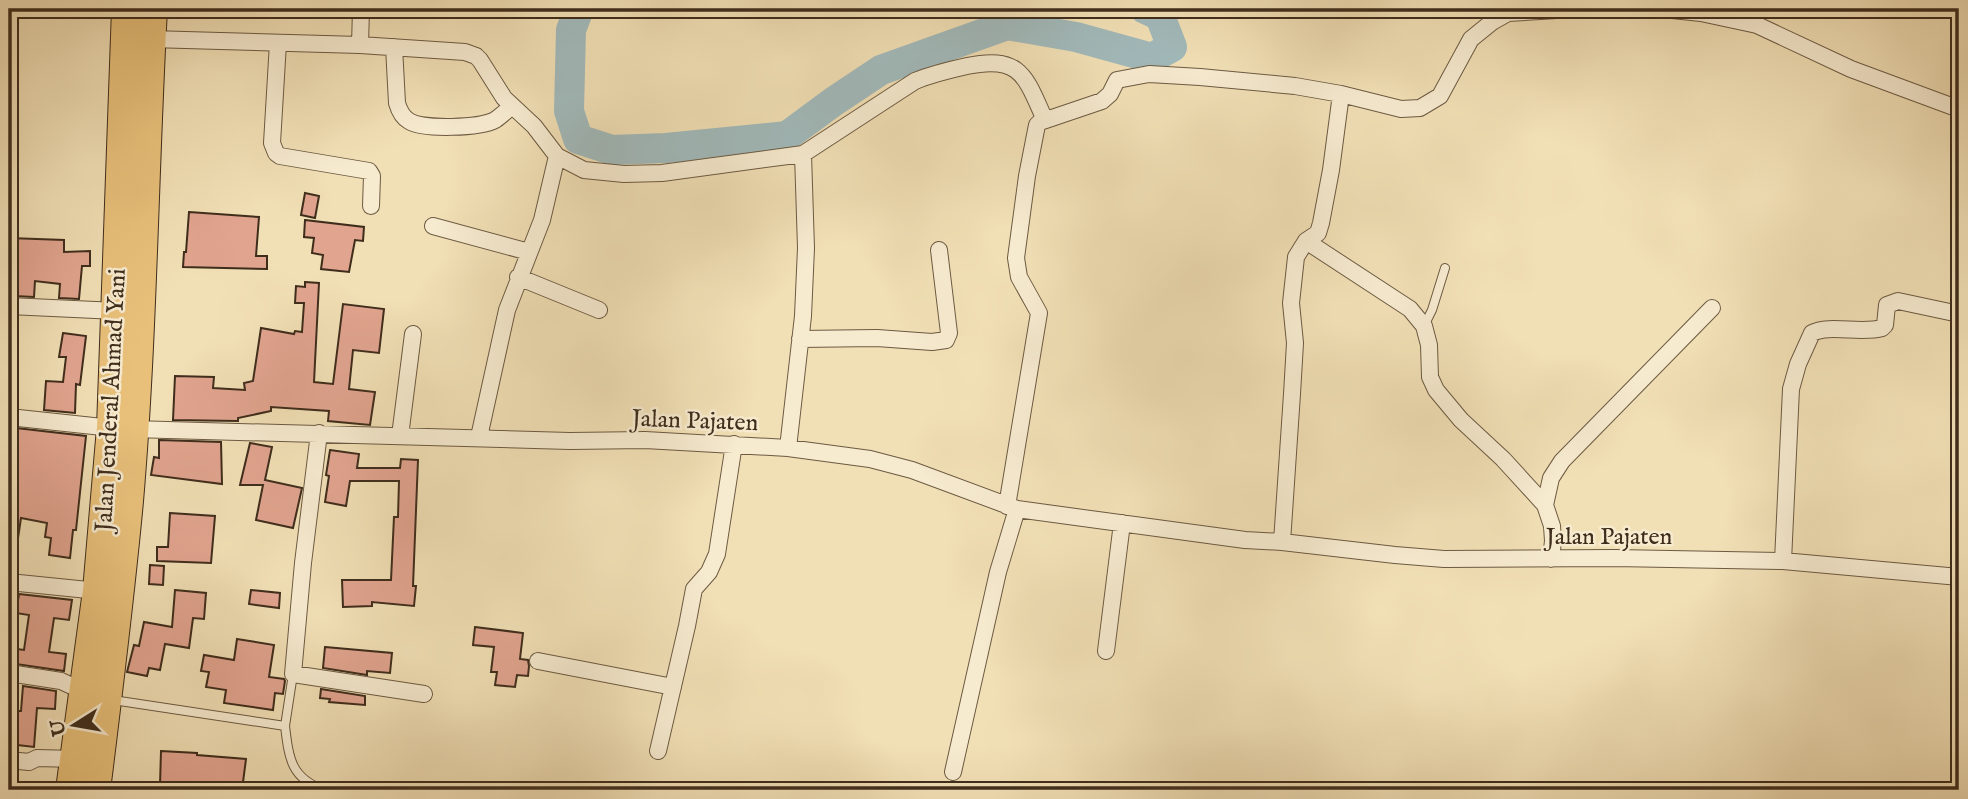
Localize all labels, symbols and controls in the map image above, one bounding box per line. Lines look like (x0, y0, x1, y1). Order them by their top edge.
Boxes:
street label: Jalan Jenderal Ahmad Yani (89, 268, 134, 535)
street label: Jalan Pajaten (628, 404, 759, 439)
street label: Jalan Pajaten (1543, 522, 1673, 553)
north arrow (38, 690, 108, 760)
text: U (46, 717, 73, 739)

